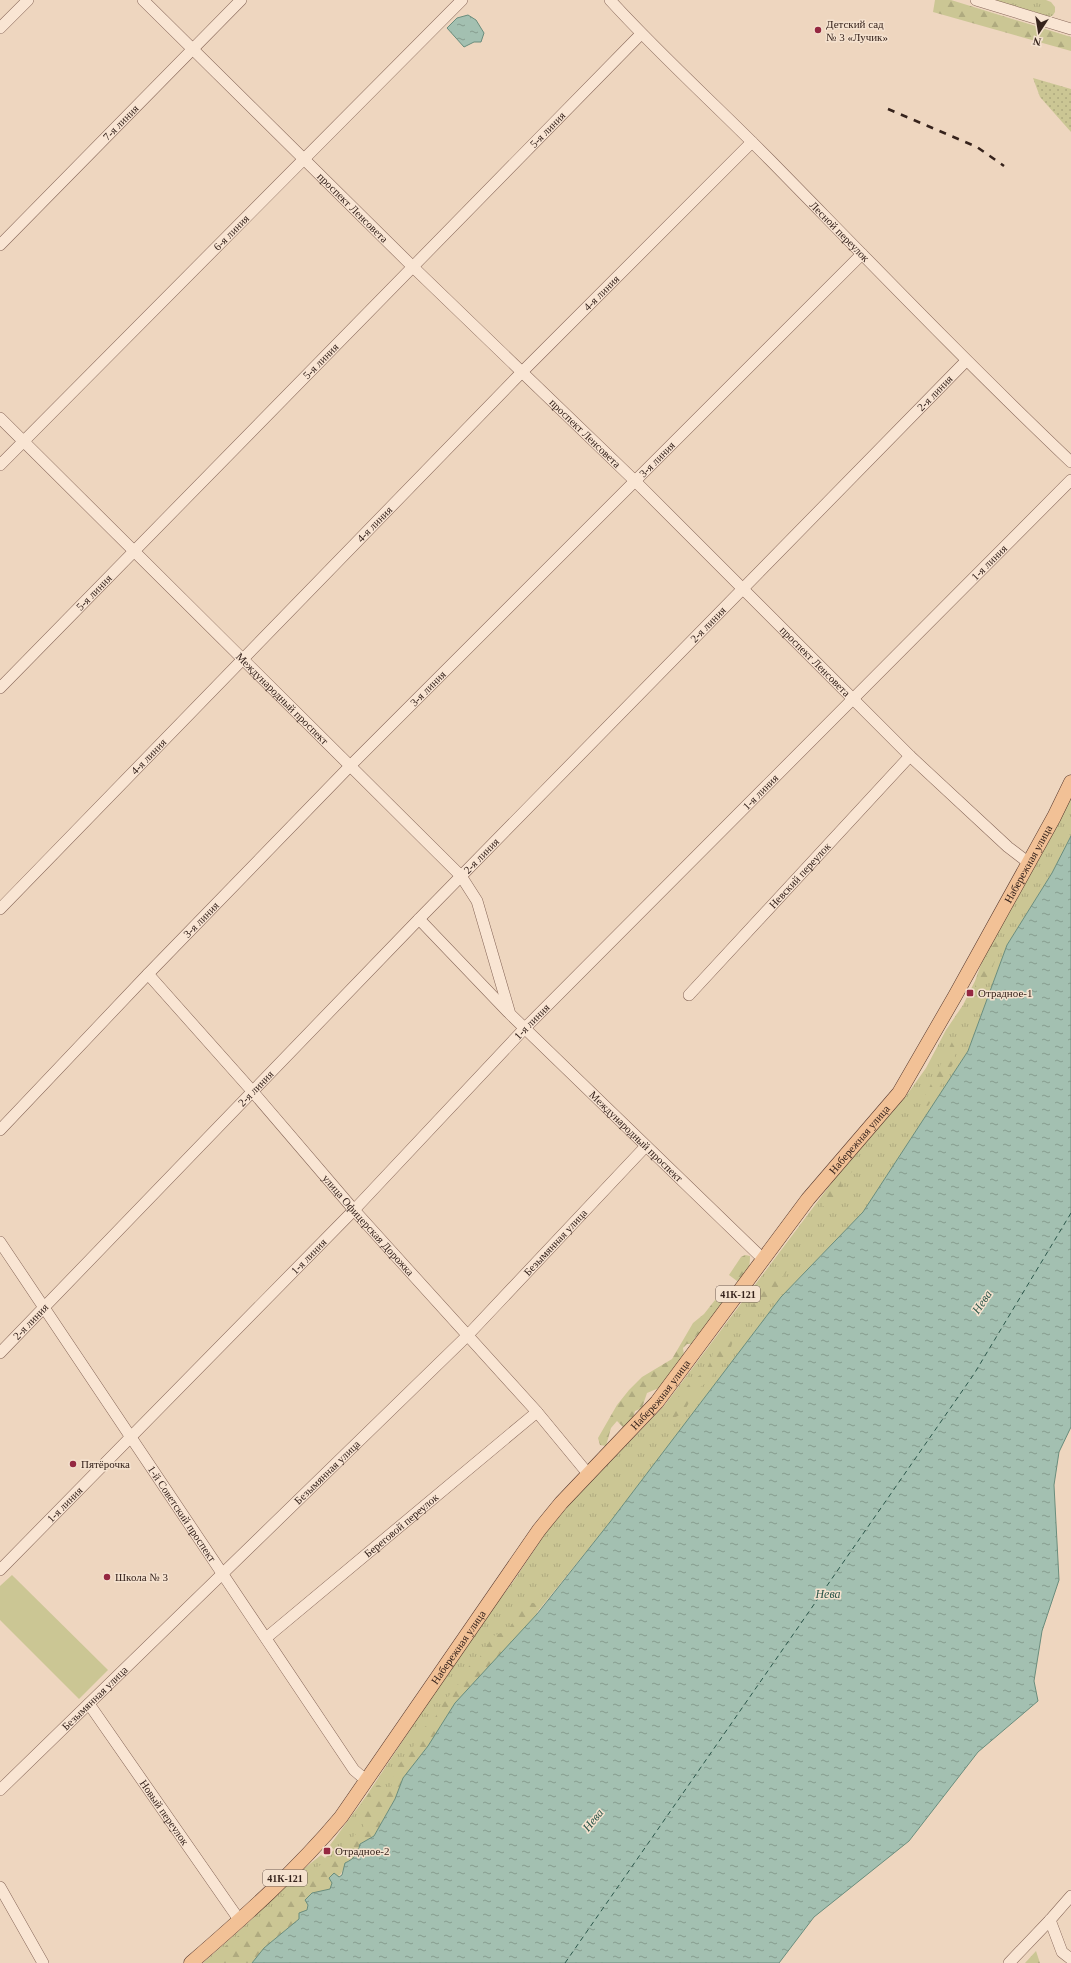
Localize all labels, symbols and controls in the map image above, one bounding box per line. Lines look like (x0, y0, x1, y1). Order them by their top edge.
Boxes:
north arrow (1019, 12, 1059, 52)
place label: Детский сад № 3 «Лучик» (826, 18, 888, 43)
marker: Детский сад № 3 «Лучик» (813, 25, 823, 35)
text: N (1032, 35, 1042, 48)
street label: 7-я линия (100, 102, 141, 143)
street label: 5-я линия (527, 109, 567, 150)
street label: проспект Ленсовета (315, 170, 390, 245)
street label: Лесной переулок (808, 199, 872, 265)
street label: 6-я линия (211, 212, 251, 253)
street label: 4-я линия (581, 273, 621, 313)
street label: 5-я линия (300, 341, 341, 381)
street label: 2-я линия (915, 373, 955, 413)
street label: проспект Ленсовета (547, 396, 623, 470)
street label: 3-я линия (637, 439, 677, 479)
street label: 4-я линия (354, 504, 394, 544)
street label: 1-я линия (969, 542, 1009, 583)
street label: 5-я линия (74, 572, 114, 613)
street label: 2-я линия (688, 604, 728, 645)
street label: проспект Ленсовета (778, 624, 853, 699)
street label: Международный проспект (234, 650, 331, 747)
street label: 3-я линия (408, 668, 448, 708)
street label: 4-я линия (128, 736, 169, 777)
street label: 1-я линия (740, 772, 781, 812)
street label: Набережная улица (1002, 823, 1054, 905)
street label: 2-я линия (461, 835, 501, 876)
street label: Невский переулок (766, 840, 833, 911)
street label: 3-я линия (181, 899, 221, 940)
place label: Отрадное-1 (978, 987, 1032, 999)
marker: Отрадное-1 (965, 988, 975, 998)
street label: 1-я линия (512, 1001, 552, 1042)
street label: 2-я линия (236, 1068, 276, 1109)
street label: Международный проспект (587, 1088, 686, 1184)
street label: Набережная улица (826, 1102, 892, 1176)
street label: улица Офицерская Дорожка (320, 1172, 417, 1278)
street label: Безымянная улица (521, 1207, 589, 1278)
street label: 1-я линия (288, 1236, 329, 1277)
road number: 41К-121 (716, 1286, 760, 1302)
water label: Нева (969, 1288, 995, 1317)
street label: 2-я линия (11, 1301, 51, 1342)
street label: Набережная улица (628, 1357, 692, 1432)
street label: Безымянная улица (292, 1438, 362, 1507)
place label: Пятёрочка (81, 1458, 130, 1470)
marker: Пятёрочка (68, 1459, 78, 1469)
street label: 1-й Советский проспект (146, 1463, 219, 1564)
street label: 1-я линия (44, 1484, 85, 1525)
street label: Береговой переулок (362, 1491, 441, 1560)
place label: Школа № 3 (115, 1571, 169, 1583)
marker: Школа № 3 (102, 1572, 112, 1582)
water label: Нева (814, 1587, 841, 1601)
street label: Набережная улица (429, 1608, 488, 1686)
street label: Безымянная улица (59, 1663, 130, 1733)
street label: Новый переулок (137, 1777, 192, 1848)
water label: Нева (579, 1806, 606, 1835)
place label: Отрадное-2 (335, 1845, 389, 1857)
marker: Отрадное-2 (322, 1846, 332, 1856)
road number: 41К-121 (263, 1870, 307, 1886)

